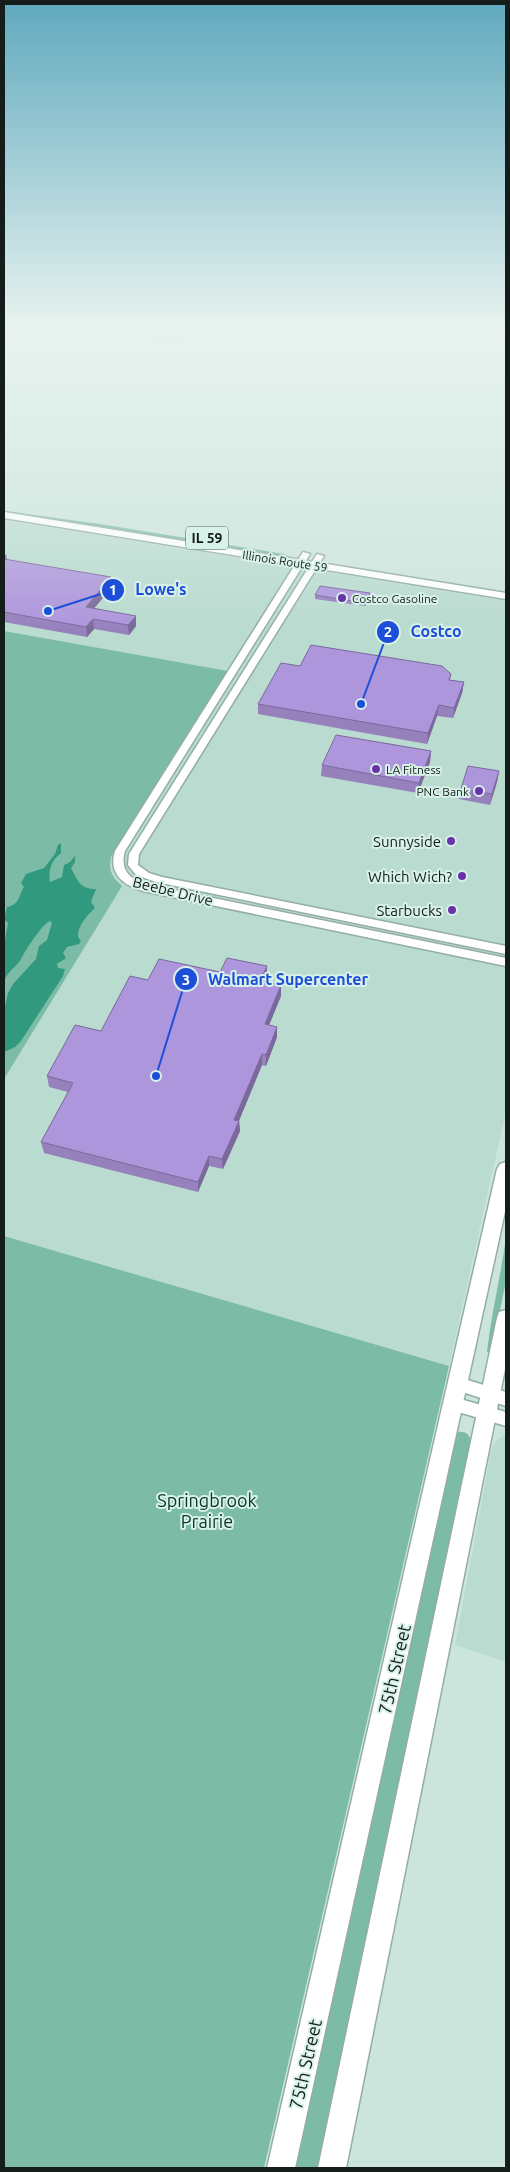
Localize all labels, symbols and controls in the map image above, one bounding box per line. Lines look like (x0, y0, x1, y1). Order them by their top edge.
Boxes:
road number: IL 59 (186, 526, 228, 550)
street label: Illinois Route 59 (242, 548, 328, 574)
callout: Lowe's (101, 574, 197, 605)
text: Lowe's (135, 580, 187, 598)
text: 1 (109, 581, 117, 598)
marker: Costco Gasoline (336, 592, 348, 604)
place label: Costco Gasoline (352, 592, 437, 605)
callout: Costco (375, 616, 471, 647)
text: Costco (410, 622, 462, 640)
text: 2 (384, 623, 392, 640)
marker: LA Fitness (370, 763, 382, 775)
place label: LA Fitness (386, 763, 441, 776)
place label: PNC Bank (416, 785, 469, 798)
marker: PNC Bank (473, 785, 485, 797)
place label: Sunnyside (373, 833, 441, 850)
marker: Sunnyside (445, 835, 457, 847)
place label: Which Wich? (368, 868, 452, 885)
marker: Which Wich? (456, 870, 468, 882)
street label: Beebe Drive (131, 873, 215, 909)
place label: Starbucks (376, 902, 442, 919)
marker: Starbucks (446, 904, 458, 916)
callout: Walmart Supercenter (173, 964, 378, 995)
text: Walmart Supercenter (208, 970, 369, 988)
text: 3 (182, 971, 190, 988)
park label: Springbrook Prairie (157, 1490, 257, 1531)
street label: 75th Street (374, 1622, 414, 1716)
street label: 75th Street (285, 2017, 325, 2111)

